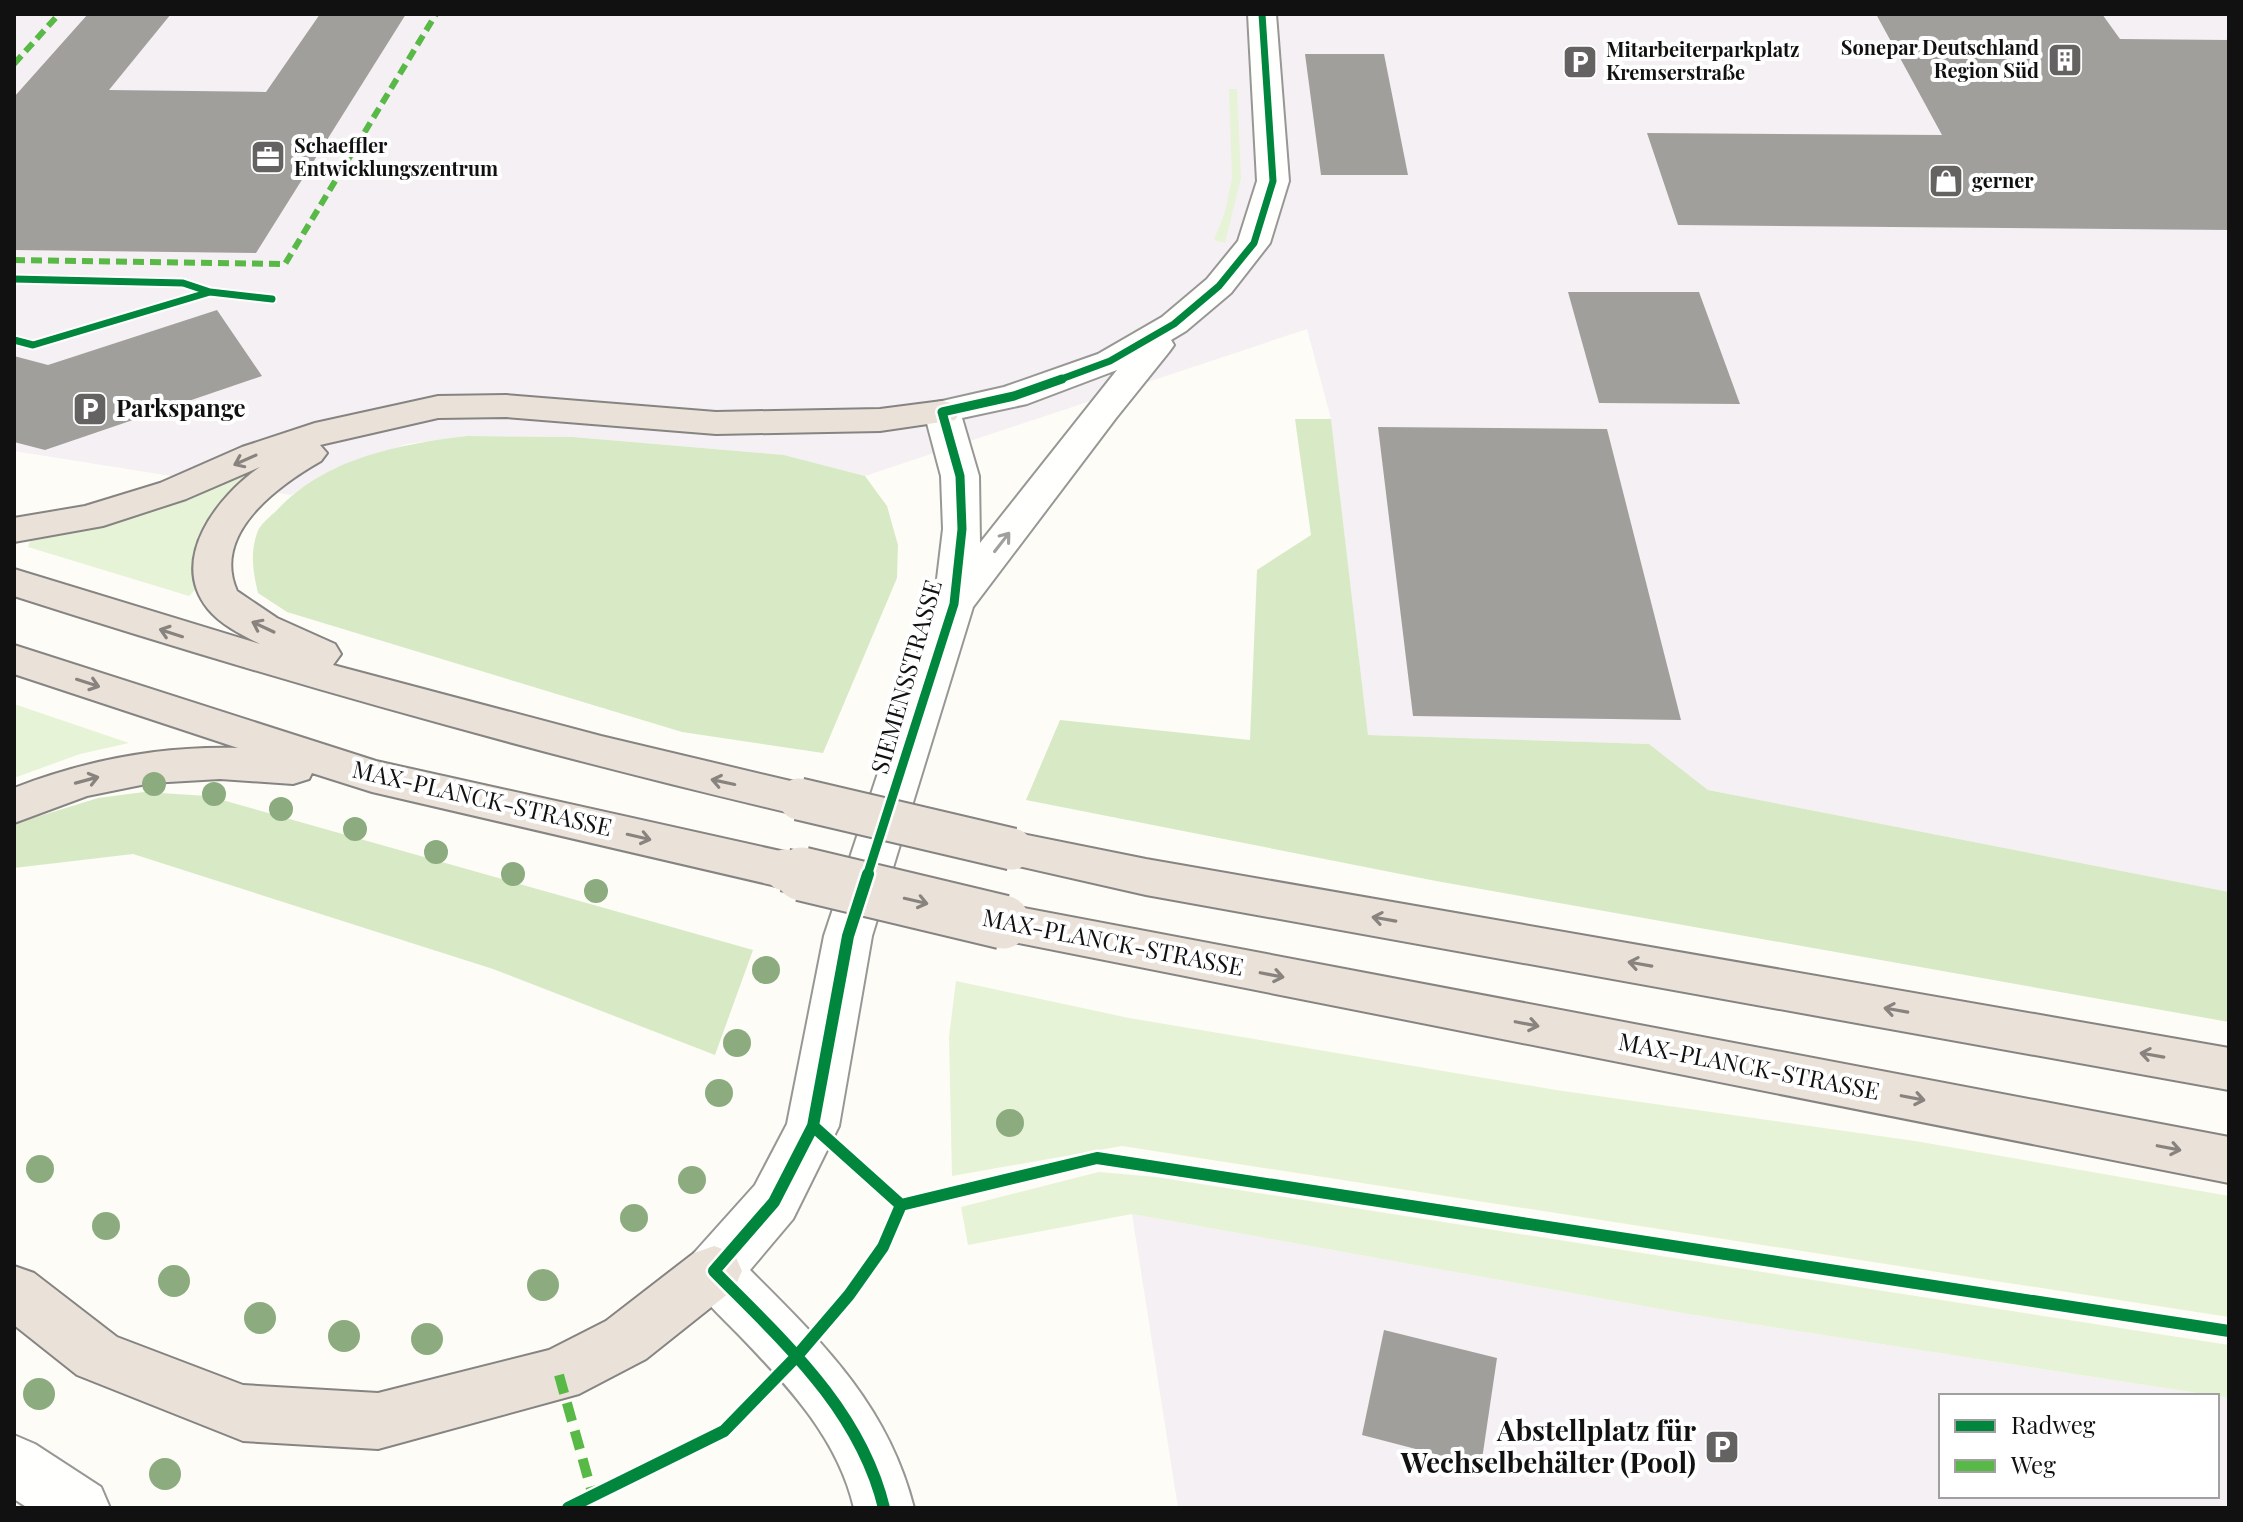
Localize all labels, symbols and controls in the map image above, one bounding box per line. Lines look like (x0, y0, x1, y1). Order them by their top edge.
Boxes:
place label: Sonepar Deutschland Region Süd (1841, 33, 2039, 83)
place label: Mitarbeiterparkplatz Kremserstraße (1606, 35, 1800, 85)
building icon: Sonepar Deutschland Region Süd (2046, 41, 2084, 79)
parking icon: Mitarbeiterparkplatz Kremserstraße (1561, 43, 1599, 81)
place label: Schaeffler Entwicklungszentrum (294, 131, 498, 181)
office icon: Schaeffler Entwicklungszentrum (249, 138, 287, 176)
shop icon: gerner (1927, 162, 1965, 200)
place label: gerner (1972, 166, 2034, 193)
parking icon: Parkspange (71, 390, 109, 428)
place label: Parkspange (116, 391, 246, 423)
one-way arrow (233, 453, 258, 468)
one-way arrow (993, 532, 1010, 553)
street label: SIEMENSSTRASSE (862, 576, 948, 777)
one-way arrow (251, 619, 275, 634)
one-way arrow (159, 625, 185, 640)
one-way arrow (75, 677, 100, 691)
street label: MAX-PLANCK-STRASSE (350, 752, 615, 842)
one-way arrow (74, 771, 100, 786)
one-way arrow (711, 774, 737, 789)
one-way arrow (626, 830, 652, 845)
one-way arrow (902, 894, 928, 909)
street label: MAX-PLANCK-STRASSE (980, 900, 1247, 982)
one-way arrow (1372, 911, 1397, 926)
one-way arrow (1628, 956, 1653, 971)
one-way arrow (1259, 968, 1284, 983)
one-way arrow (1884, 1001, 1909, 1016)
one-way arrow (1514, 1018, 1539, 1033)
street label: MAX-PLANCK-STRASSE (1616, 1024, 1883, 1106)
one-way arrow (2140, 1047, 2165, 1062)
one-way arrow (1900, 1092, 1926, 1107)
one-way arrow (2155, 1141, 2181, 1156)
legend (1939, 1394, 2219, 1498)
text: Radweg (2011, 1408, 2096, 1440)
place label: Abstellplatz für Wechselbehälter (Pool) (1400, 1411, 1696, 1480)
parking icon: Abstellplatz für Wechselbehälter (Pool) (1703, 1428, 1741, 1466)
text: Weg (2010, 1448, 2056, 1480)

